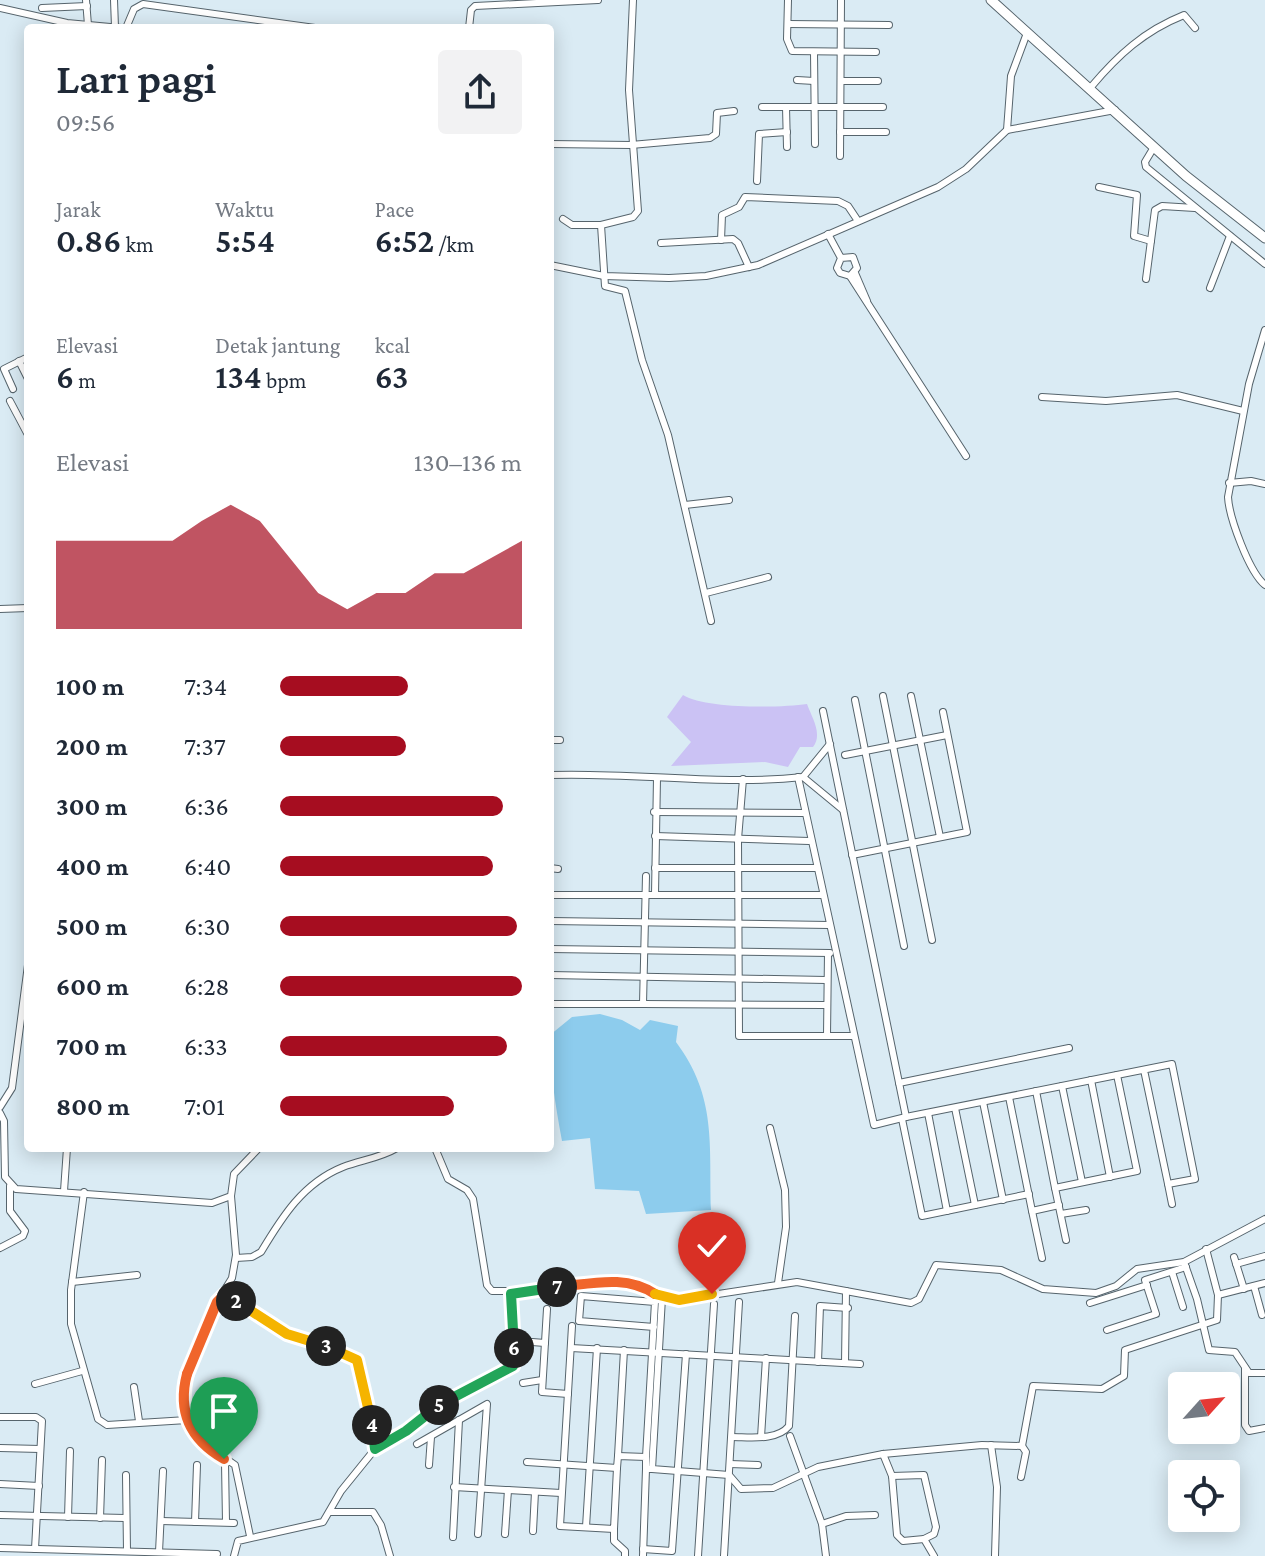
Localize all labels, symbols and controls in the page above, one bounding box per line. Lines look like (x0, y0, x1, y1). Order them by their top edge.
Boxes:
button: share (438, 50, 522, 134)
text: Lari pagi (56, 54, 216, 102)
text: 09:56 (56, 108, 115, 137)
text: Jarak (56, 197, 101, 222)
text: Waktu (215, 197, 274, 222)
text: Pace (375, 197, 414, 222)
text: 0.86 (56, 222, 121, 259)
text: 5:54 (215, 222, 275, 259)
text: 6:52 (375, 222, 434, 259)
text: km (121, 232, 154, 257)
text: /km (434, 232, 474, 257)
text: Elevasi (56, 333, 118, 358)
text: Detak jantung (215, 333, 340, 358)
text: kcal (375, 333, 410, 358)
text: 6 (56, 358, 74, 395)
text: 134 (215, 358, 262, 395)
text: 63 (375, 358, 408, 395)
text: m (74, 368, 96, 393)
text: bpm (262, 368, 306, 393)
text: Elevasi (56, 448, 129, 477)
text: 130–136 m (414, 448, 522, 477)
text: 100 m (56, 672, 124, 701)
text: 7:34 (184, 672, 227, 701)
text: 200 m (56, 732, 128, 761)
text: 7:37 (184, 732, 226, 761)
text: 300 m (56, 792, 127, 821)
text: 6:36 (184, 792, 229, 821)
text: 400 m (56, 852, 129, 881)
text: 6:40 (184, 852, 231, 881)
text: 500 m (56, 912, 127, 941)
text: 6:30 (184, 912, 230, 941)
text: 600 m (56, 972, 129, 1001)
text: 6:28 (184, 972, 230, 1001)
text: 700 m (56, 1032, 127, 1061)
text: 6:33 (184, 1032, 228, 1061)
text: 800 m (56, 1092, 130, 1121)
text: 7:01 (184, 1092, 225, 1121)
pin (678, 1212, 746, 1294)
icon: check (690, 1224, 734, 1268)
pin: 7 (537, 1267, 577, 1307)
text: 7 (552, 1274, 562, 1299)
pin: 2 (216, 1281, 256, 1321)
text: 2 (230, 1288, 242, 1313)
pin: 3 (306, 1326, 346, 1366)
pin: 6 (494, 1328, 534, 1368)
text: 3 (321, 1333, 331, 1358)
text: 6 (508, 1335, 520, 1360)
north arrow (1168, 1372, 1240, 1444)
map controls (1168, 1372, 1240, 1532)
pin (190, 1377, 258, 1459)
pin: 5 (419, 1385, 459, 1425)
icon: arrive (202, 1389, 246, 1433)
text: 5 (434, 1392, 444, 1417)
pin: 4 (352, 1405, 392, 1445)
text: 4 (366, 1412, 378, 1437)
button: locate (1168, 1460, 1240, 1532)

